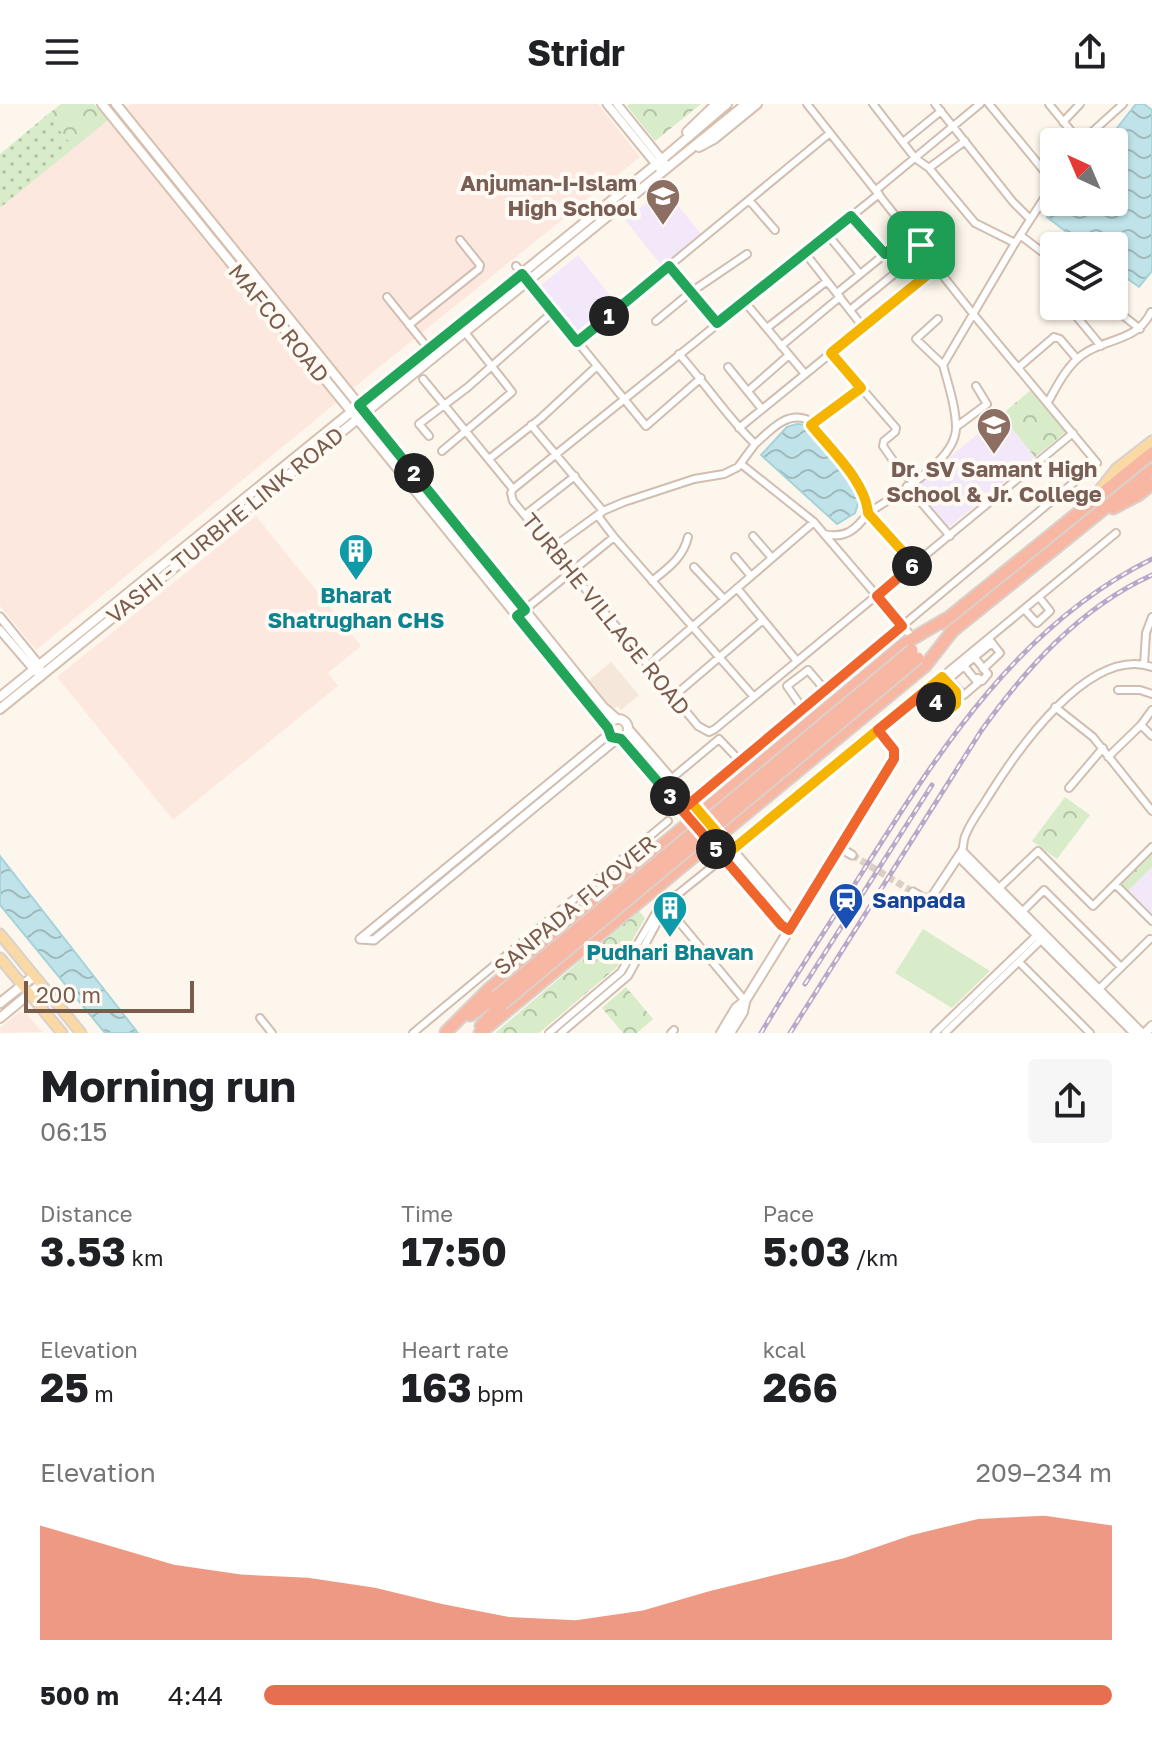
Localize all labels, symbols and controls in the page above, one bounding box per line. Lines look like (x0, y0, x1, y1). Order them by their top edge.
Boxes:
icon: menu (40, 30, 84, 74)
icon: share (1068, 30, 1112, 74)
text: Stridr (527, 31, 625, 74)
north arrow (1040, 128, 1128, 216)
map controls (1040, 128, 1128, 320)
place label: Anjuman-I-Islam High School (460, 169, 637, 221)
school or university icon: Anjuman-I-Islam High School (644, 177, 682, 227)
pin (887, 211, 955, 279)
icon: arrive (899, 223, 943, 267)
button: layers (1040, 232, 1128, 320)
street label: MAFCO ROAD (223, 258, 335, 387)
pin: 1 (589, 296, 629, 336)
text: 1 (603, 302, 615, 329)
school or university icon: Dr. SV Samant High School & Jr. College (975, 406, 1013, 456)
street label: VASHI - TURBHE LINK ROAD (101, 421, 349, 629)
pin: 2 (394, 453, 434, 493)
place label: Dr. SV Samant High School & Jr. College (886, 455, 1102, 507)
text: 2 (407, 459, 421, 486)
street label: TURBHE VILLAGE ROAD (517, 507, 696, 720)
building icon: Bharat Shatrughan CHS (337, 532, 375, 582)
pin: 6 (892, 546, 932, 586)
text: 6 (905, 552, 919, 579)
place label: Bharat Shatrughan CHS (268, 581, 444, 633)
pin: 4 (916, 682, 956, 722)
text: 4 (929, 688, 943, 715)
pin: 3 (650, 776, 690, 816)
text: 3 (663, 782, 677, 809)
street label: SANPADA FLYOVER (488, 829, 661, 980)
pin: 5 (696, 829, 736, 869)
text: 5 (709, 835, 723, 862)
station icon: Sanpada (827, 881, 865, 931)
place label: Sanpada (872, 886, 965, 913)
building icon: Pudhari Bhavan (651, 889, 689, 939)
place label: Pudhari Bhavan (586, 938, 754, 965)
scale bar (24, 977, 194, 1013)
text: 200 m (36, 981, 101, 1008)
text: Morning run (40, 1059, 296, 1112)
button: share (1028, 1059, 1112, 1143)
text: 06:15 (40, 1116, 107, 1147)
text: Distance (40, 1200, 132, 1227)
text: Time (401, 1200, 453, 1227)
text: Pace (763, 1200, 814, 1227)
text: 3.53 (40, 1227, 126, 1275)
text: 17:50 (401, 1227, 507, 1275)
text: 5:03 (763, 1227, 850, 1275)
text: km (126, 1244, 163, 1271)
text: /km (850, 1244, 898, 1271)
text: Elevation (40, 1336, 138, 1363)
text: Heart rate (401, 1336, 509, 1363)
text: kcal (763, 1336, 806, 1363)
text: 25 (40, 1363, 89, 1411)
text: 163 (401, 1363, 472, 1411)
text: 266 (763, 1363, 838, 1411)
text: m (89, 1380, 114, 1407)
text: bpm (472, 1380, 524, 1407)
text: Elevation (40, 1457, 156, 1488)
text: 209–234 m (976, 1457, 1112, 1488)
text: 500 m (40, 1680, 119, 1711)
text: 4:44 (168, 1680, 223, 1711)

